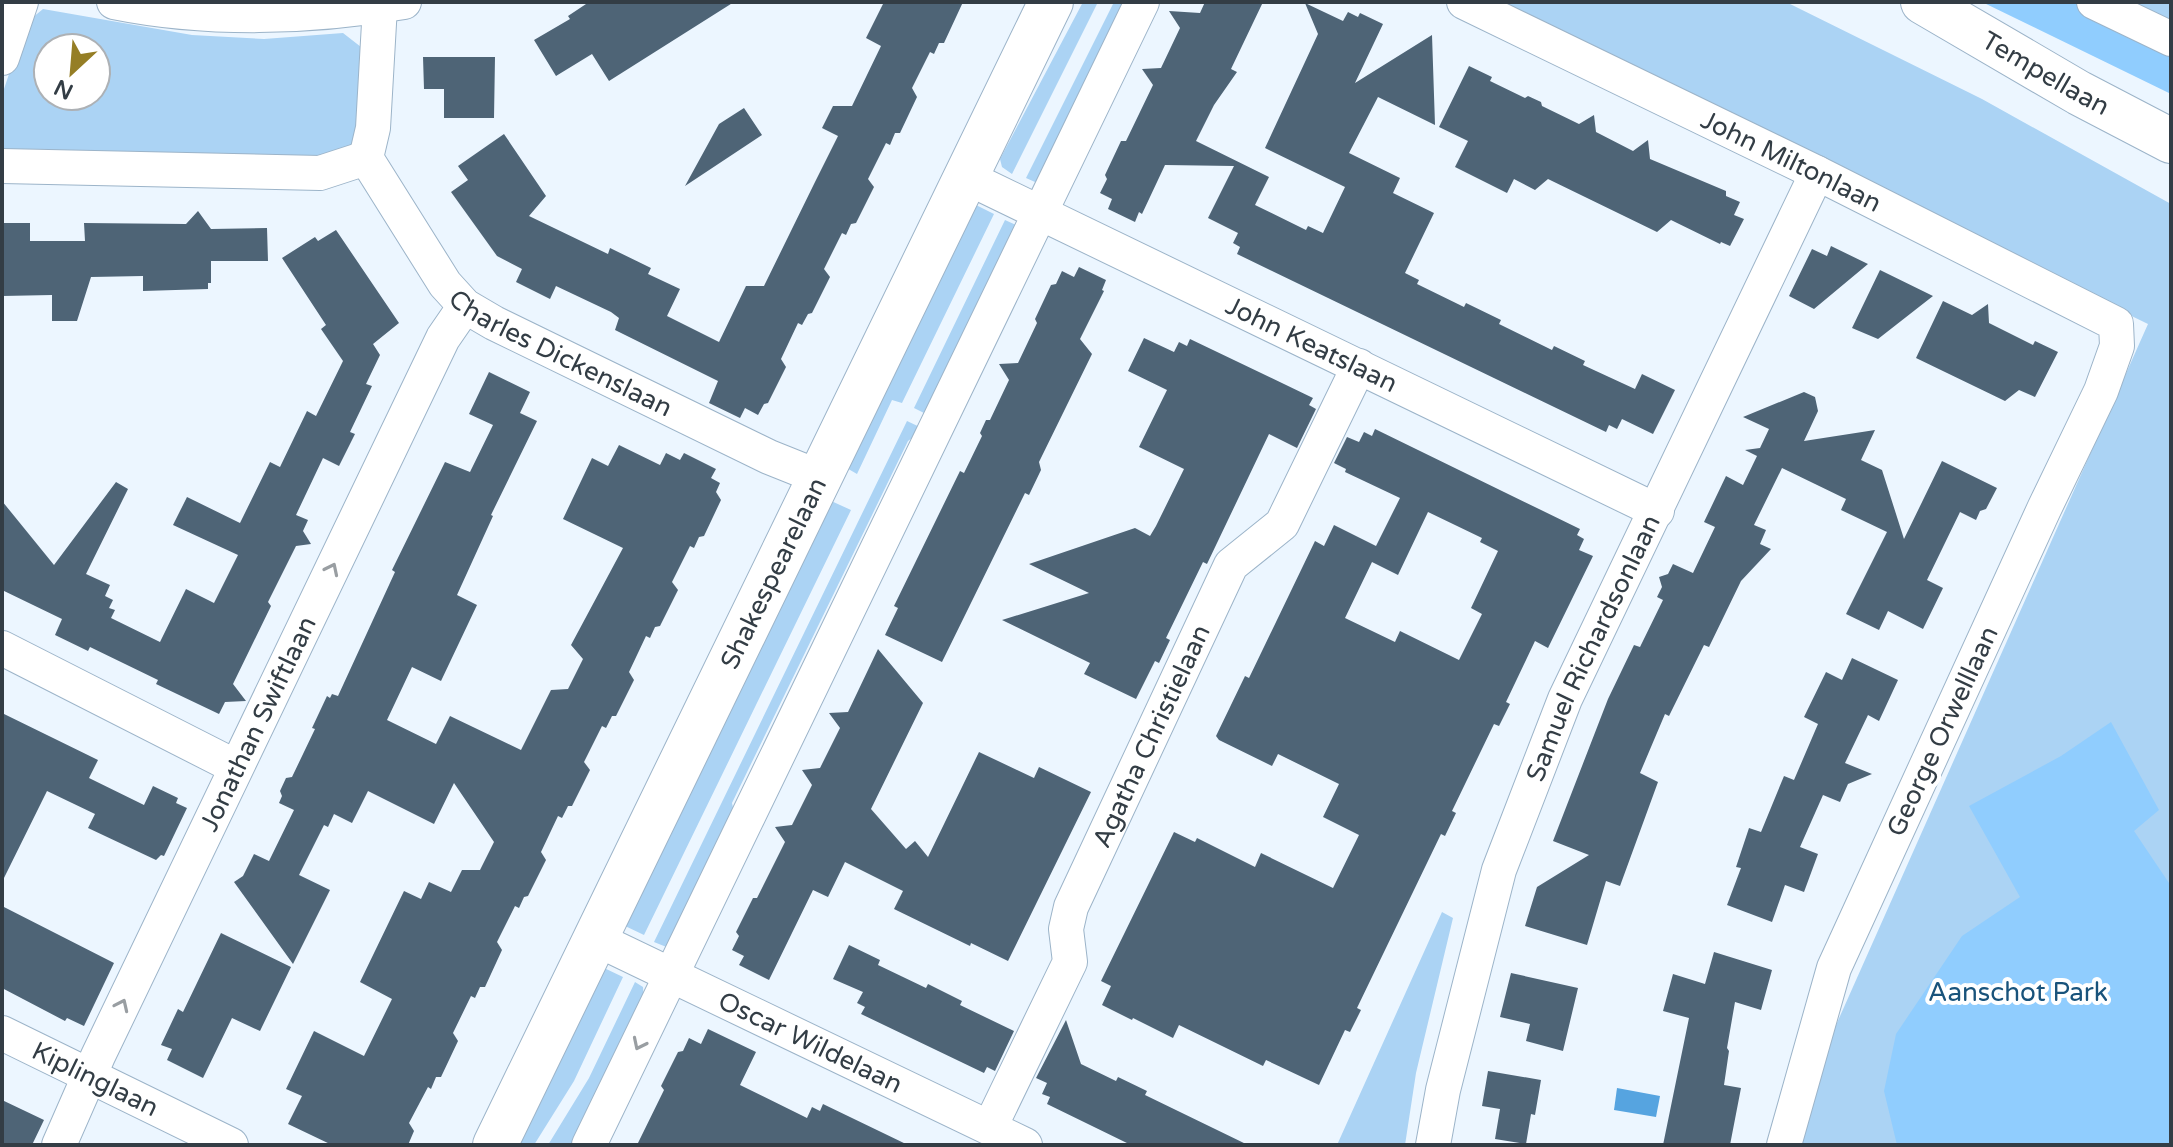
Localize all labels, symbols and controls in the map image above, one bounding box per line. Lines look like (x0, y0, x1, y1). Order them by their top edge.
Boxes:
street label: Tempellaan (1976, 25, 2115, 122)
north arrow (32, 32, 112, 112)
text: N (50, 74, 77, 105)
street label: John Miltonlaan (1696, 104, 1887, 219)
street label: Charles Dickenslaan (442, 283, 677, 423)
street label: John Keatslaan (1221, 290, 1402, 399)
street label: Shakespearelaan (714, 473, 833, 674)
street label: Samuel Richardsonlaan (1520, 510, 1667, 786)
one-way arrow (322, 562, 338, 577)
street label: Jonathan Swiftlaan (193, 611, 323, 836)
street label: Agatha Christielaan (1086, 620, 1217, 853)
street label: George Orwelllaan (1880, 621, 2005, 841)
park label: Aanschot Park (1928, 977, 2108, 1008)
street label: Oscar Wildelaan (713, 985, 907, 1100)
one-way arrow (112, 999, 128, 1013)
street label: Kiplinglaan (27, 1035, 164, 1123)
one-way arrow (633, 1036, 649, 1051)

